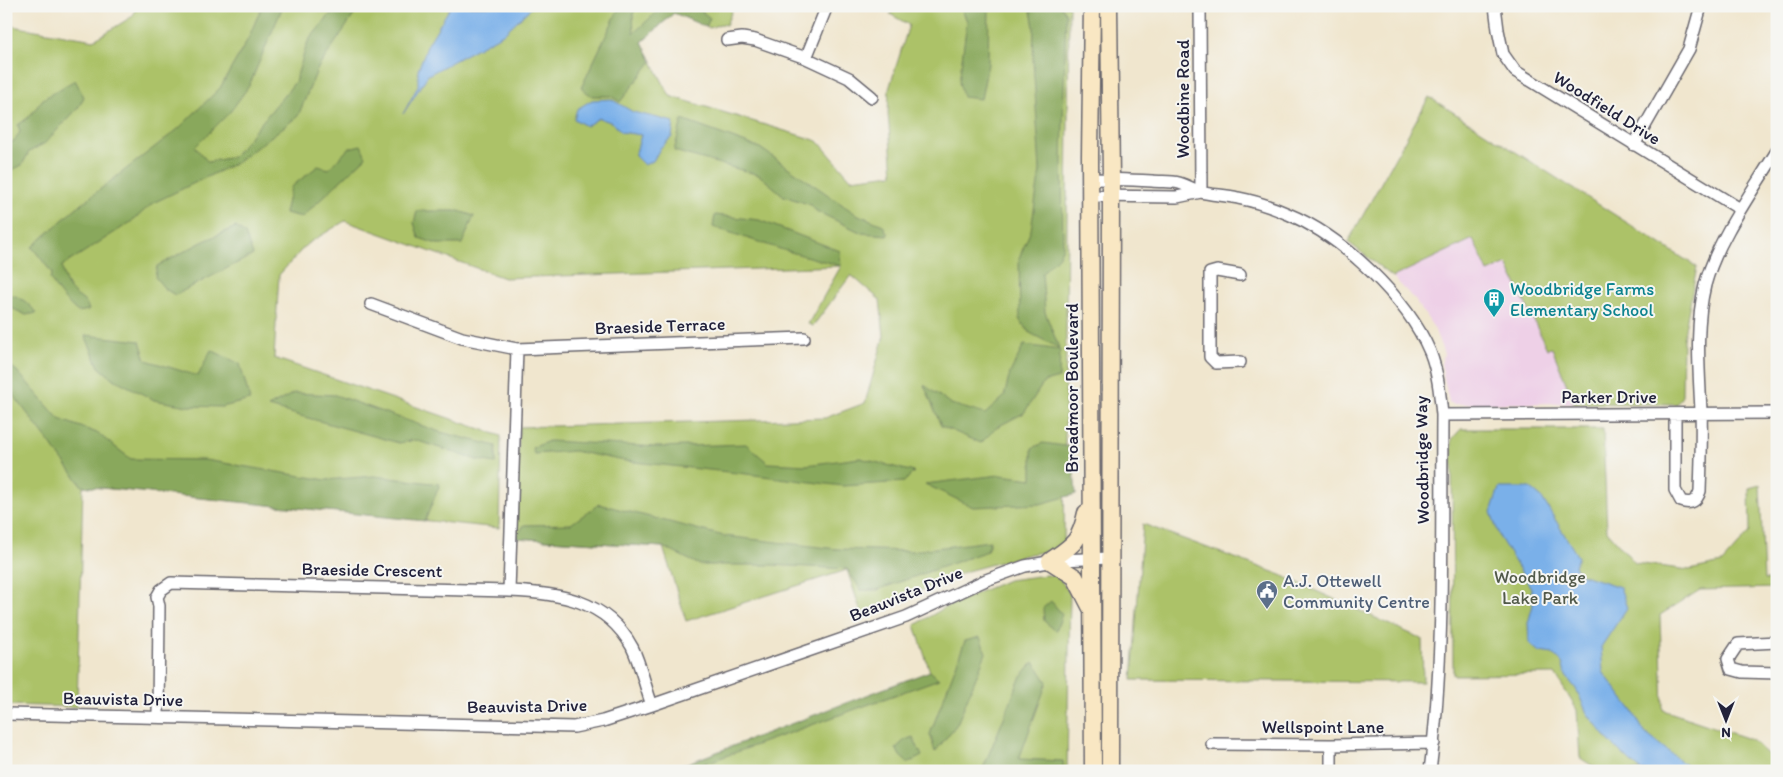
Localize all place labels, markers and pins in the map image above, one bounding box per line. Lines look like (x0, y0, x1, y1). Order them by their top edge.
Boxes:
place label: Woodbridge Farms Elementary School (1510, 278, 1654, 321)
building icon: Woodbridge Farms Elementary School (1482, 287, 1506, 318)
place label: A.J. Ottewell Community Centre (1283, 570, 1430, 613)
public building icon: A.J. Ottewell Community Centre (1255, 579, 1279, 610)

